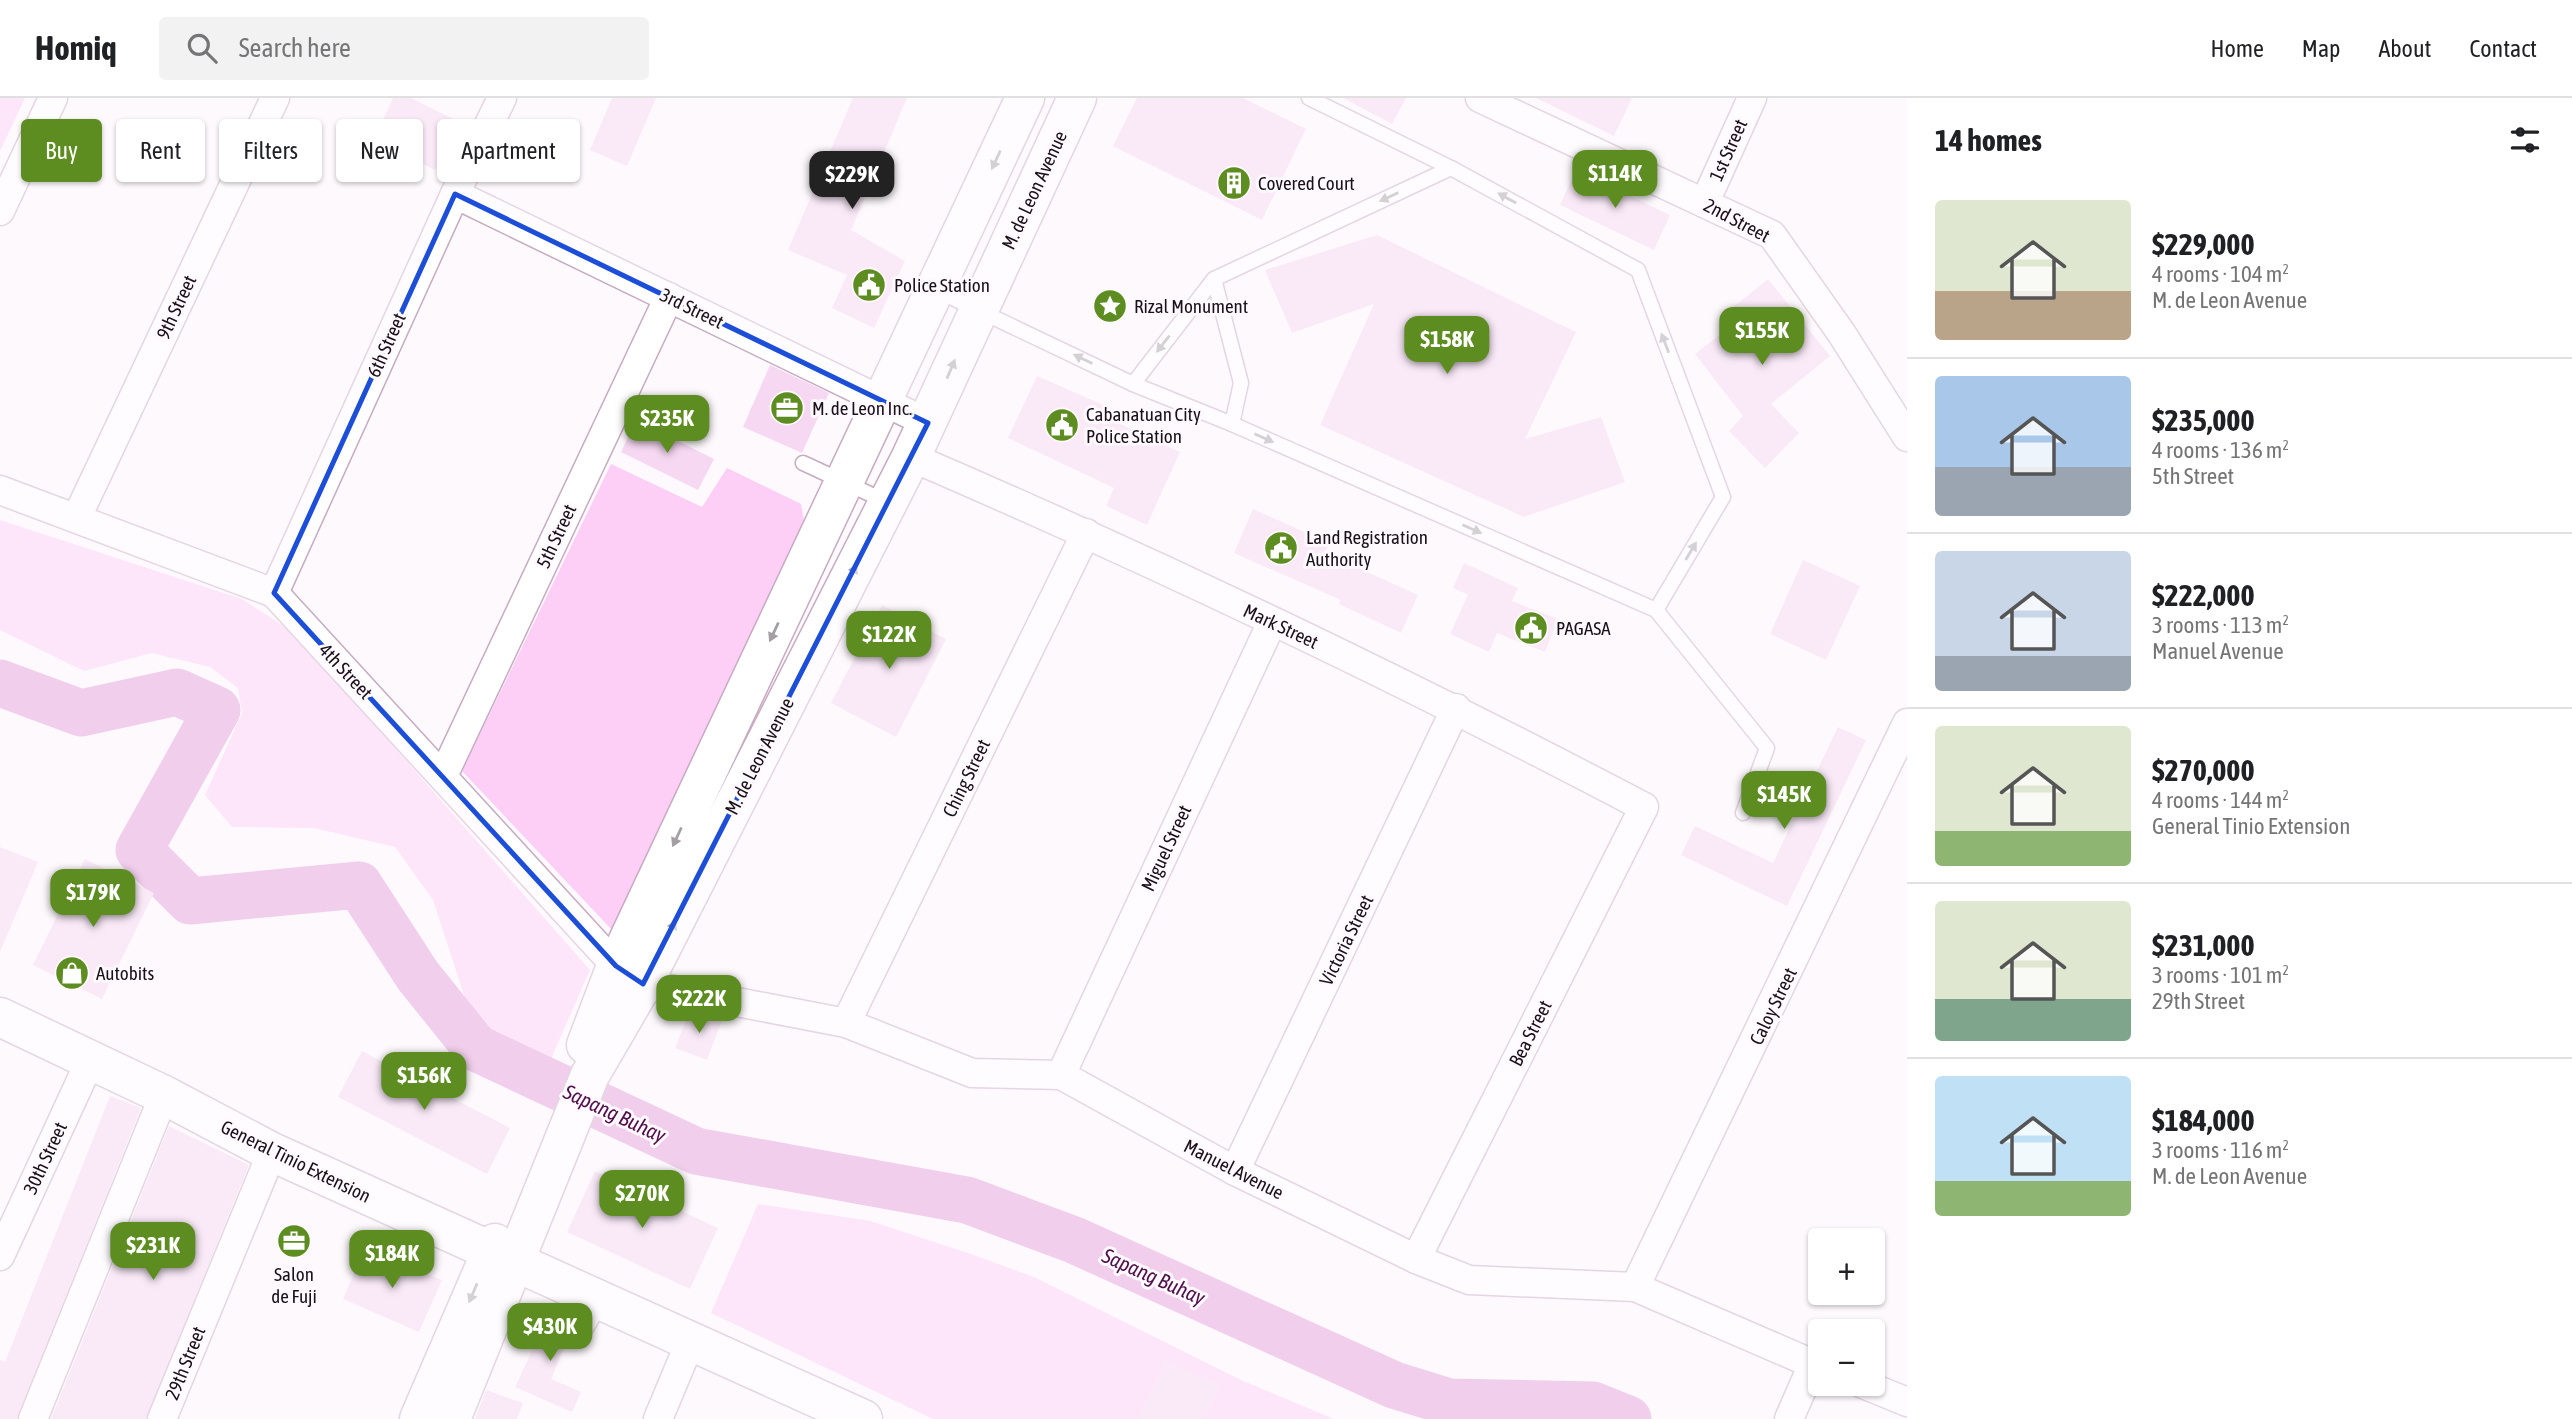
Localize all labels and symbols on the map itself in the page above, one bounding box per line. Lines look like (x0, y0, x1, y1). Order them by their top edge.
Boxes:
street label: 1st Street (1705, 116, 1751, 184)
street label: M. de Leon Avenue (997, 127, 1071, 253)
one-way arrow (990, 150, 1002, 170)
pin: $114K (1566, 150, 1664, 210)
pin: $229K (803, 152, 901, 211)
building icon: Covered Court (1215, 164, 1253, 202)
place label: Covered Court (1258, 172, 1355, 194)
one-way arrow (1379, 191, 1399, 203)
one-way arrow (1497, 193, 1517, 204)
street label: 2nd Street (1700, 194, 1774, 246)
public building icon: Police Station (850, 266, 888, 304)
street label: 9th Street (152, 272, 200, 342)
place label: Police Station (894, 274, 990, 296)
street label: 3rd Street (657, 283, 727, 333)
place icon: Rizal Monument (1091, 287, 1129, 325)
place label: Rizal Monument (1134, 295, 1248, 317)
pin: $155K (1713, 308, 1811, 367)
street label: 6th Street (362, 310, 410, 380)
pin: $158K (1398, 316, 1496, 376)
one-way arrow (1660, 333, 1671, 354)
one-way arrow (1156, 335, 1171, 353)
one-way arrow (1073, 354, 1093, 365)
one-way arrow (946, 359, 957, 380)
office icon: M. de Leon Inc. (768, 389, 806, 427)
pin: $235K (618, 396, 716, 455)
place label: M. de Leon Inc. (812, 397, 912, 419)
place label: Cabanatuan City Police Station (1086, 403, 1201, 447)
public building icon: Cabanatuan City Police Station (1043, 406, 1081, 444)
one-way arrow (1253, 433, 1274, 444)
street label: 5th Street (532, 501, 580, 571)
one-way arrow (1462, 523, 1482, 535)
place label: Land Registration Authority (1306, 526, 1428, 570)
public building icon: Land Registration Authority (1262, 529, 1300, 567)
one-way arrow (1685, 542, 1697, 561)
one-way arrow (846, 564, 857, 584)
street label: Mark Street (1240, 599, 1322, 653)
public building icon: PAGASA (1512, 609, 1550, 647)
pin: $122K (840, 612, 938, 671)
place label: PAGASA (1556, 617, 1611, 639)
one-way arrow (768, 621, 779, 642)
street label: 4th Street (315, 639, 377, 703)
street label: M. de Leon Avenue (720, 694, 798, 818)
street label: Ching Street (938, 736, 994, 820)
pin: $145K (1735, 772, 1833, 831)
street label: Miguel Street (1137, 801, 1195, 895)
one-way arrow (671, 827, 683, 847)
pin: $179K (44, 870, 142, 929)
street label: Victoria Street (1315, 891, 1377, 989)
one-way arrow (664, 919, 676, 939)
shop icon: Autobits (53, 954, 91, 992)
place label: Autobits (96, 962, 155, 984)
street label: Caloy Street (1745, 964, 1801, 1048)
pin: $222K (650, 976, 748, 1035)
street label: Bea Street (1504, 996, 1556, 1070)
pin: $156K (375, 1052, 473, 1112)
water label: Sapang Buhay (559, 1078, 670, 1147)
street label: General Tinio Extension (218, 1115, 374, 1207)
street label: 30th Street (19, 1119, 71, 1197)
street label: Manuel Avenue (1181, 1134, 1287, 1204)
pin: $270K (593, 1170, 691, 1230)
pin: $231K (104, 1222, 202, 1282)
office icon: Salon de Fuji (275, 1222, 313, 1260)
pin: $184K (343, 1230, 441, 1290)
water label: Sapang Buhay (1098, 1242, 1209, 1309)
place label: Salon de Fuji (271, 1263, 317, 1307)
one-way arrow (467, 1282, 478, 1303)
pin: $430K (501, 1304, 599, 1363)
street label: 29th Street (160, 1323, 210, 1403)

